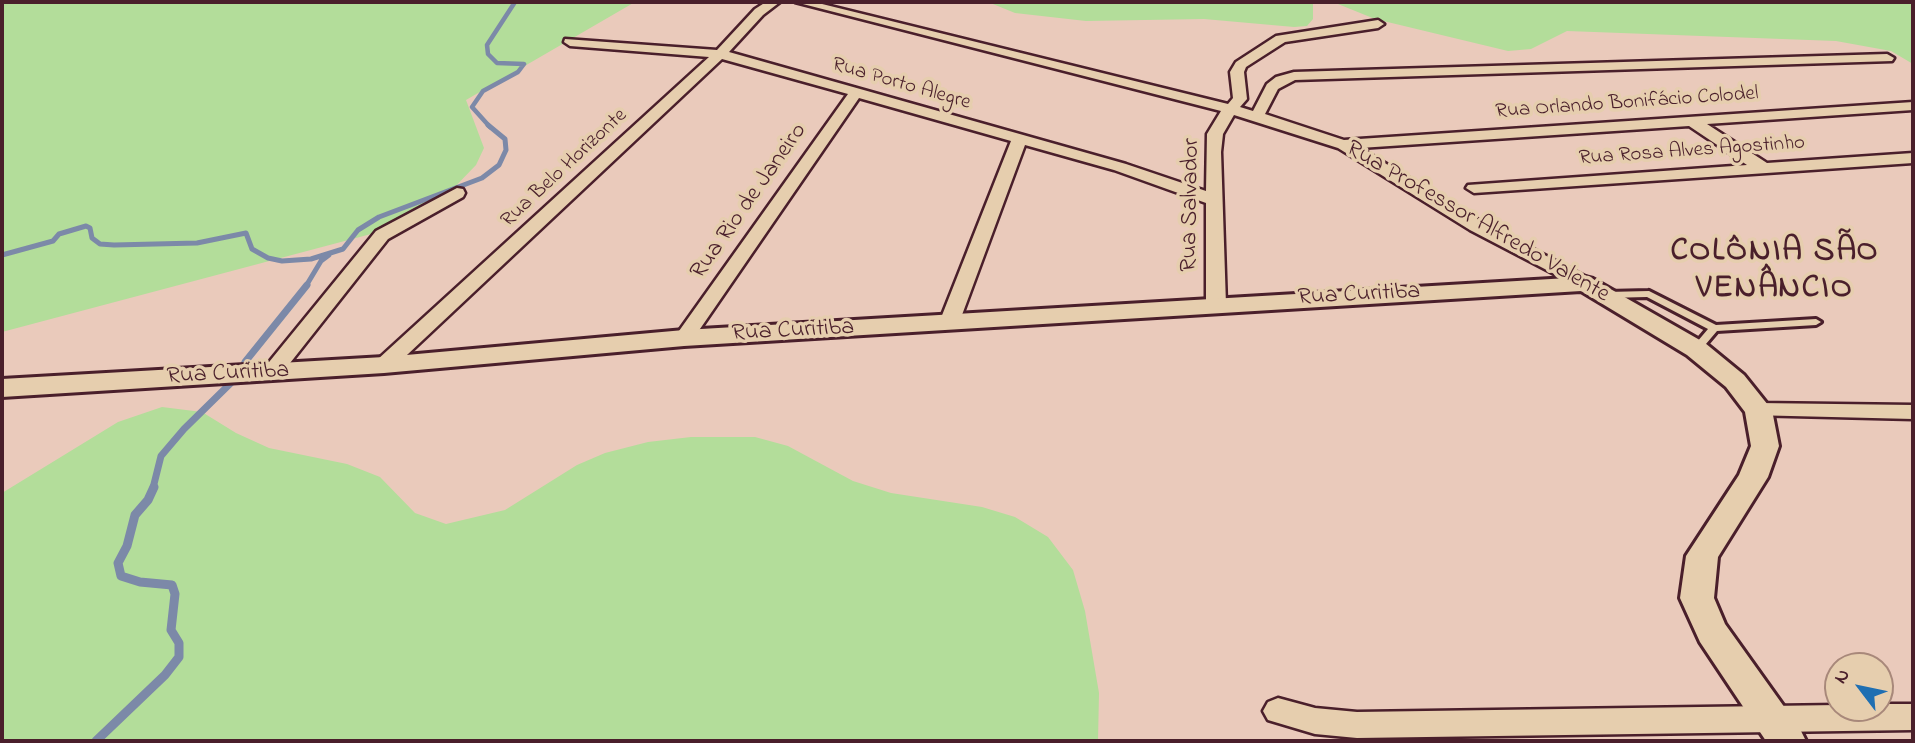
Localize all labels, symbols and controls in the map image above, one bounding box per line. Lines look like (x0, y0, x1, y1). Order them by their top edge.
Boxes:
street label: Rua Porto Alegre (829, 53, 973, 117)
street label: Rua Orlando Bonifácio Colodel (1495, 82, 1759, 126)
street label: Rua Belo Horizonte (497, 104, 633, 234)
street label: Rua Rio de Janeiro (686, 119, 814, 285)
street label: Rua Rosa Alves Agostinho (1578, 132, 1806, 172)
street label: Rua Professor Alfredo Valente (1340, 136, 1614, 310)
street label: Rua Salvador (1176, 138, 1208, 272)
district label: COLÔNIA SÃO VENÂNCIO (1672, 235, 1878, 310)
street label: Rua Curitiba (1297, 278, 1421, 314)
street label: Rua Curitiba (731, 314, 855, 350)
street label: Rua Curitiba (166, 357, 290, 393)
north arrow (1824, 652, 1894, 722)
text: N (1828, 664, 1857, 689)

